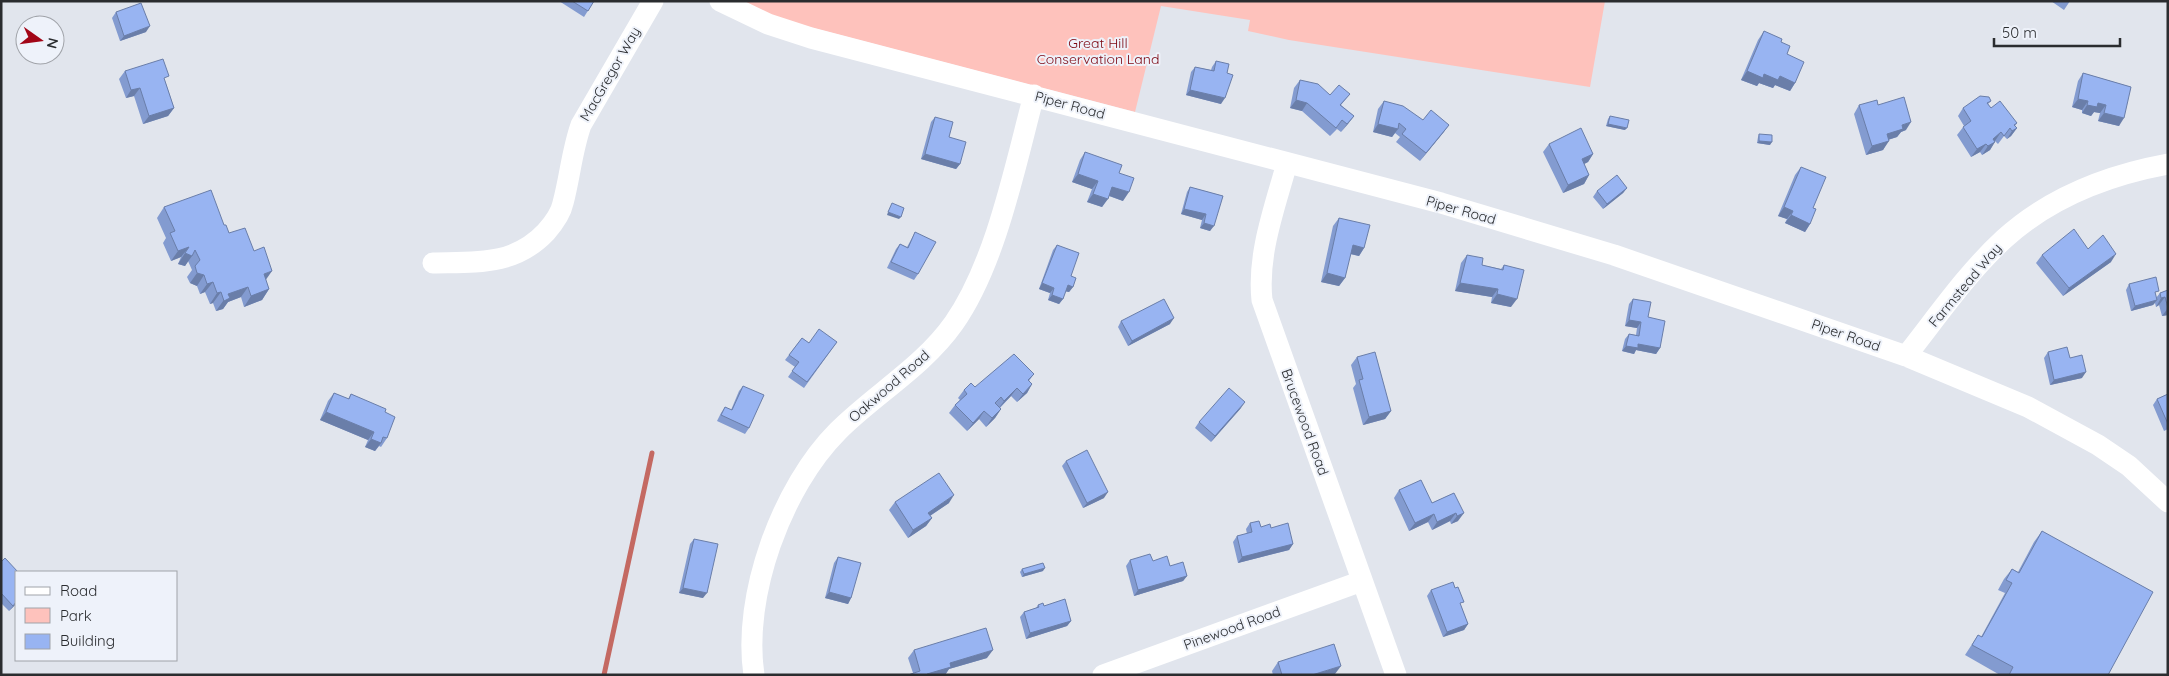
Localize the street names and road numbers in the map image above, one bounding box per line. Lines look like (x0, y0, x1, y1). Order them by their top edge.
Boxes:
street label: MacGregor Way (576, 24, 644, 124)
street label: Piper Road (1033, 87, 1107, 123)
street label: Piper Road (1424, 191, 1498, 229)
street label: Farmstead Way (1925, 239, 2005, 331)
street label: Piper Road (1809, 315, 1883, 355)
street label: Oakwood Road (845, 346, 933, 426)
street label: Brucewood Road (1277, 366, 1333, 478)
street label: Pinewood Road (1181, 602, 1283, 654)

